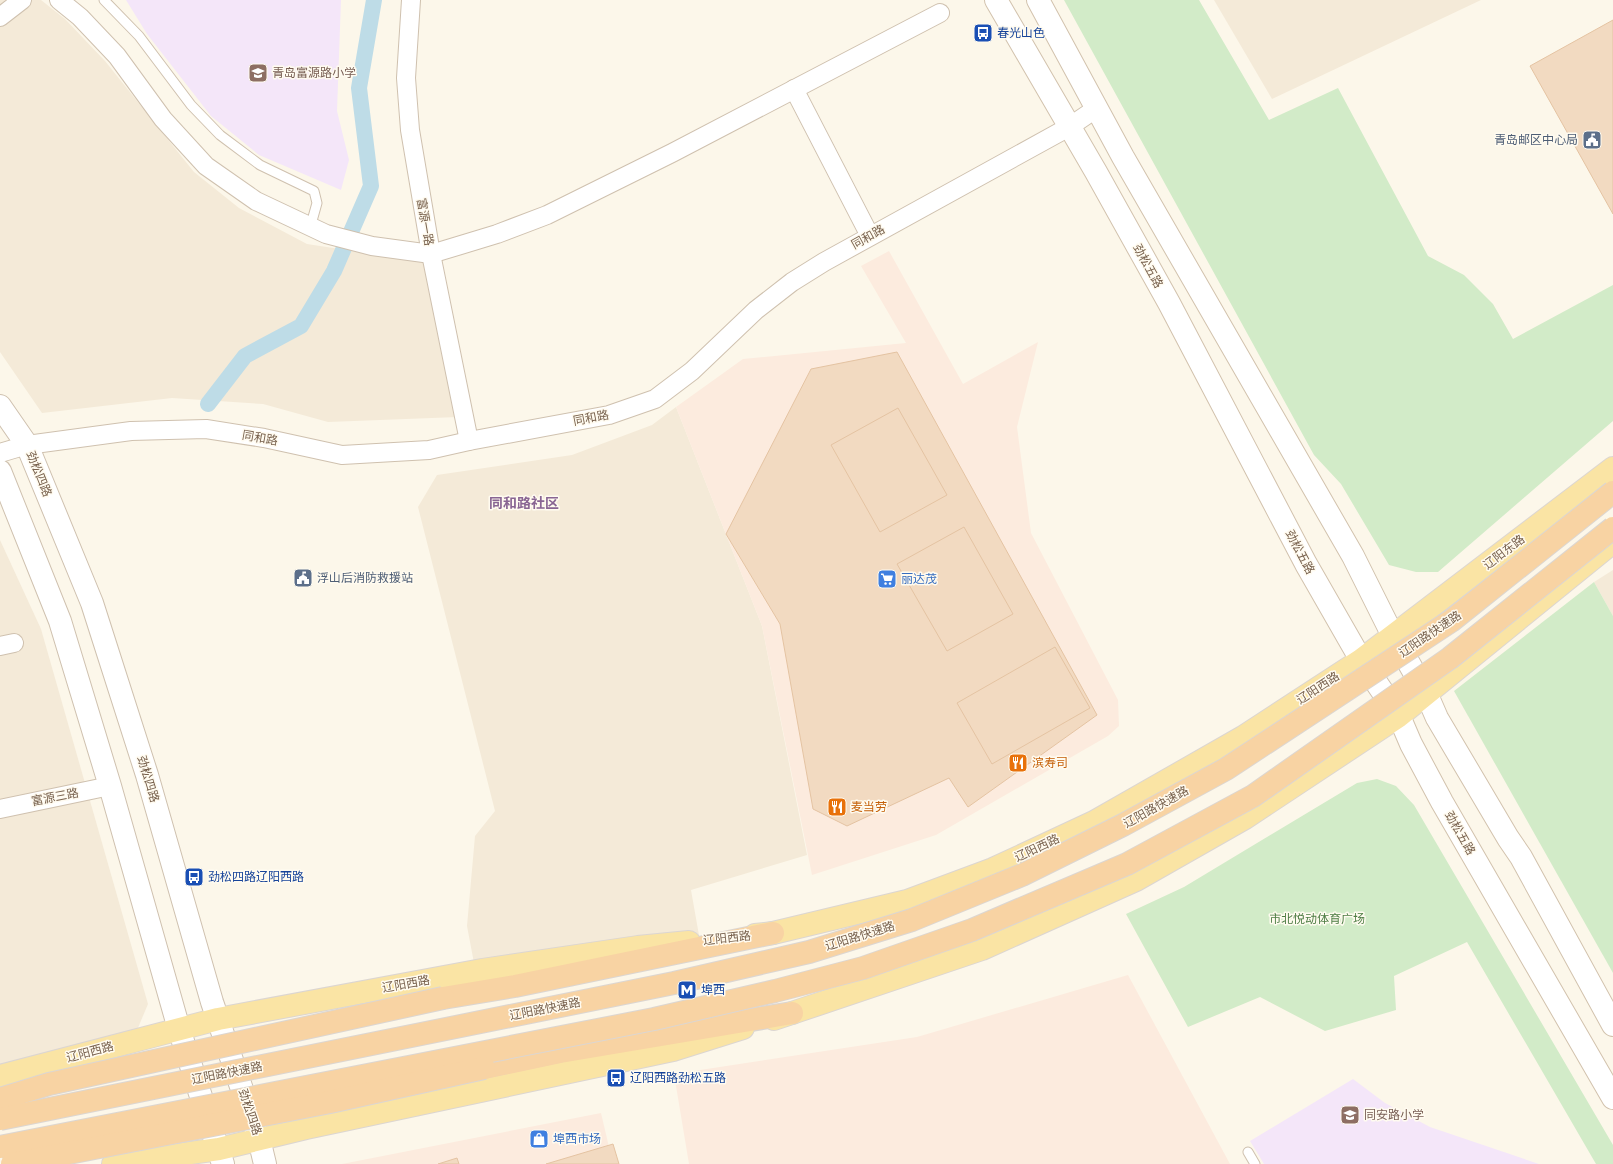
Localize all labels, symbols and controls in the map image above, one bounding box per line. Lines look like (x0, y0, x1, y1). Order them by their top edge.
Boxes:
bus stop icon: 春光山色 (972, 22, 994, 44)
place label: 春光山色 (997, 24, 1045, 42)
school or university icon: 青岛富源路小学 (247, 62, 269, 84)
place label: 青岛富源路小学 (272, 64, 356, 82)
public building icon: 青岛邮区中心局 (1581, 129, 1603, 151)
place label: 青岛邮区中心局 (1494, 131, 1578, 149)
street label: 富源一路 (412, 197, 438, 247)
street label: 同和路 (848, 220, 888, 254)
street label: 劲松五路 (1128, 241, 1168, 291)
street label: 同和路 (572, 406, 610, 430)
street label: 同和路 (241, 426, 279, 450)
street label: 劲松四路 (22, 448, 56, 500)
district label: 同和路社区 (489, 493, 559, 513)
street label: 劲松五路 (1281, 527, 1319, 577)
street label: 辽阳东路 (1479, 530, 1529, 574)
public building icon: 浮山后消防救援站 (292, 567, 314, 589)
supermarket icon: 丽达茂 (876, 568, 898, 590)
place label: 浮山后消防救援站 (317, 569, 413, 587)
place label: 丽达茂 (901, 570, 937, 588)
street label: 辽阳路快速路 (1395, 606, 1465, 662)
street label: 辽阳西路 (1293, 667, 1343, 709)
restaurant icon: 滨寿司 (1007, 752, 1029, 774)
street label: 劲松四路 (132, 753, 164, 805)
place label: 滨寿司 (1032, 754, 1068, 772)
street label: 辽阳路快速路 (1120, 782, 1192, 832)
street label: 富源三路 (30, 784, 80, 810)
restaurant icon: 麦当劳 (826, 796, 848, 818)
place label: 麦当劳 (851, 798, 887, 816)
street label: 劲松五路 (1440, 808, 1480, 858)
street label: 辽阳西路 (1011, 830, 1063, 866)
bus stop icon: 劲松四路辽阳西路 (183, 866, 205, 888)
place label: 劲松四路辽阳西路 (208, 868, 304, 886)
park label: 市北悦动体育广场 (1269, 910, 1365, 928)
street label: 辽阳路快速路 (823, 917, 897, 955)
street label: 辽阳西路 (702, 927, 752, 949)
street label: 辽阳西路 (381, 971, 431, 997)
metro station icon: 埠西 (676, 979, 698, 1001)
place label: 埠西 (701, 981, 725, 999)
street label: 辽阳路快速路 (508, 993, 582, 1025)
street label: 辽阳西路 (64, 1037, 116, 1067)
street label: 辽阳路快速路 (190, 1057, 264, 1089)
bus stop icon: 辽阳西路劲松五路 (605, 1067, 627, 1089)
place label: 辽阳西路劲松五路 (630, 1069, 726, 1087)
street label: 劲松四路 (234, 1086, 266, 1138)
school or university icon: 同安路小学 (1339, 1104, 1361, 1126)
place label: 同安路小学 (1364, 1106, 1424, 1124)
shop icon: 埠西市场 (528, 1128, 550, 1150)
place label: 埠西市场 (553, 1130, 601, 1148)

